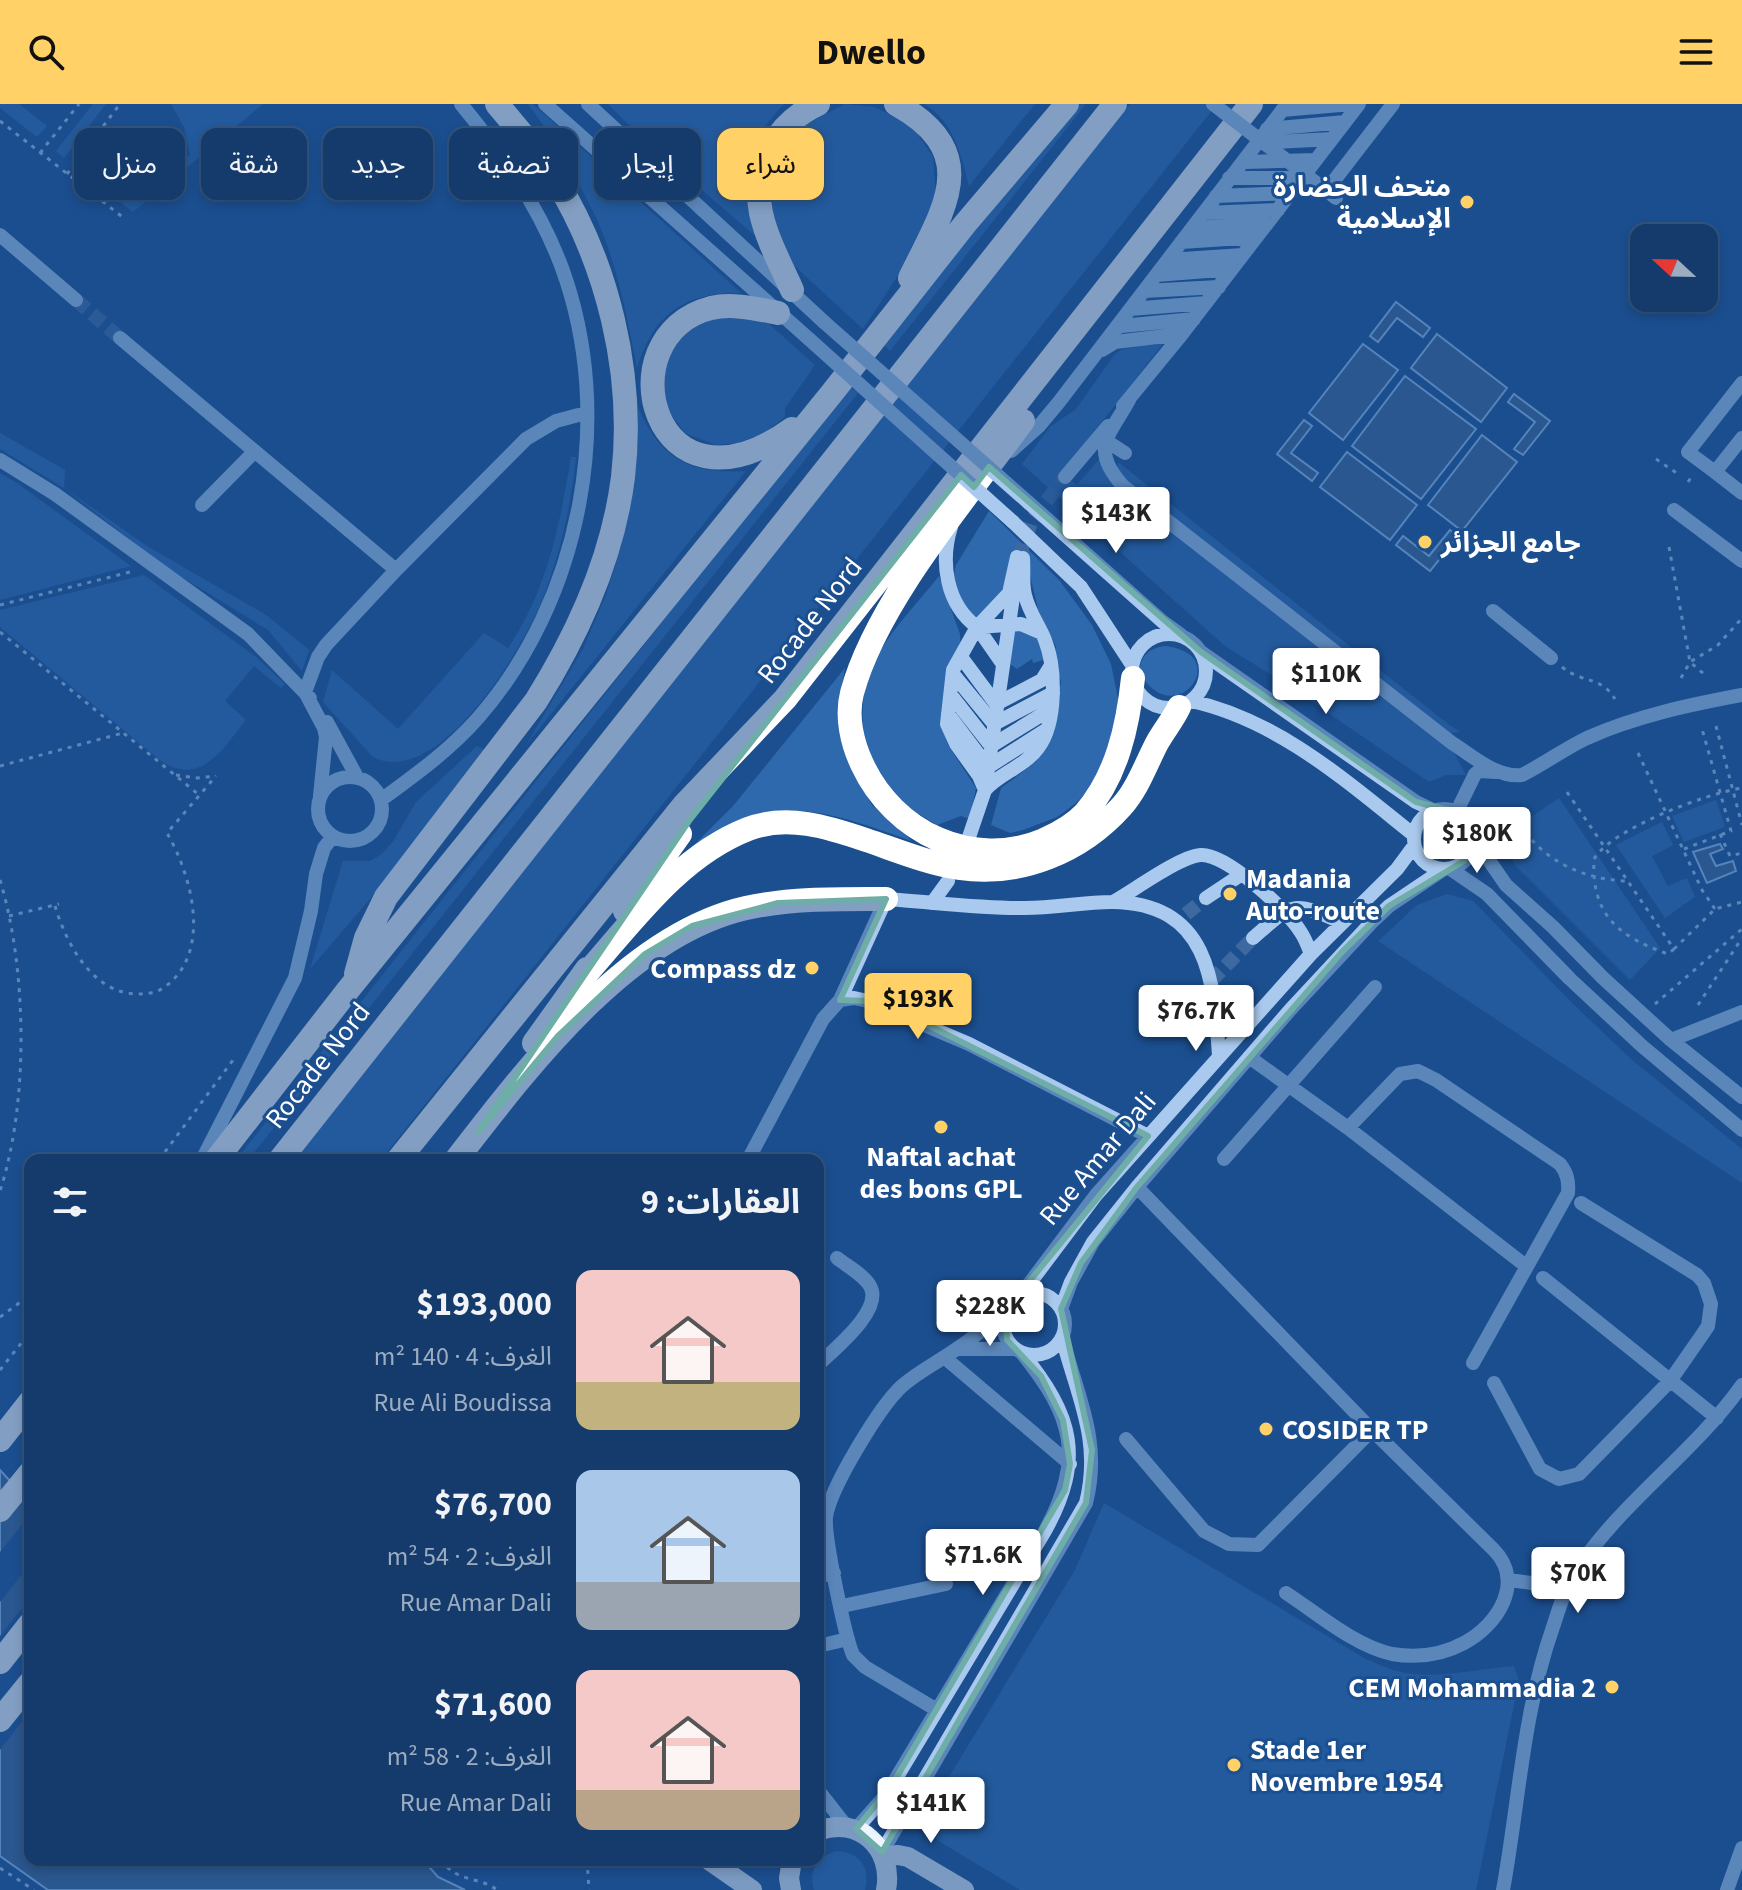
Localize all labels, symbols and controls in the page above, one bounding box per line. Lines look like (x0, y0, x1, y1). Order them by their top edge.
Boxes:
text: Dwello (816, 27, 926, 78)
icon: search (24, 30, 68, 74)
icon: menu (1674, 30, 1718, 74)
chip: منزل (74, 128, 185, 200)
chip: شقة (201, 128, 307, 200)
chip: جديد (323, 128, 433, 200)
chip: تصفية (449, 128, 578, 200)
chip: إيجار (594, 128, 701, 200)
chip: شراء (717, 128, 824, 200)
place label: متحف الحضارة الإسلامية (1273, 167, 1451, 239)
marker: متحف الحضارة الإسلامية (1458, 193, 1476, 211)
north arrow (1630, 224, 1718, 312)
map controls (1630, 224, 1718, 312)
pin: $143K (1060, 487, 1172, 555)
text: $143K (1081, 494, 1151, 531)
place label: جامع الجزائر (1440, 523, 1581, 563)
marker: جامع الجزائر (1416, 533, 1434, 551)
street label: Rocade Nord (748, 549, 872, 692)
pin: $110K (1270, 648, 1382, 716)
text: $110K (1291, 655, 1361, 692)
pin: $180K (1421, 807, 1533, 875)
text: $180K (1442, 814, 1512, 851)
place label: Madania Auto-route (1245, 859, 1380, 931)
marker: Madania Auto-route (1221, 885, 1239, 903)
place label: Compass dz (650, 949, 796, 989)
marker: Compass dz (803, 959, 821, 977)
pin: $193K (862, 973, 974, 1041)
text: $193K (883, 980, 953, 1017)
pin: $76.7K (1131, 985, 1261, 1053)
text: $76.7K (1157, 992, 1235, 1029)
street label: Rocade Nord (256, 994, 380, 1137)
street label: Rue Amar Dali (1030, 1083, 1166, 1234)
marker: Naftal achat des bons GPL (932, 1118, 950, 1136)
place label: Naftal achat des bons GPL (859, 1137, 1023, 1209)
text: العقارات: 9 (641, 1178, 800, 1227)
icon: filters (48, 1180, 92, 1224)
text: $193,000 (416, 1280, 552, 1329)
pin: $228K (934, 1280, 1046, 1348)
text: $228K (955, 1287, 1025, 1324)
icon: home (640, 1302, 736, 1398)
text: الغرف: 4 · 140 m² (374, 1338, 552, 1375)
text: Rue Ali Boudissa (373, 1384, 552, 1421)
place label: COSIDER TP (1282, 1410, 1429, 1450)
marker: COSIDER TP (1257, 1420, 1275, 1438)
text: $76,700 (434, 1480, 552, 1529)
icon: home (640, 1502, 736, 1598)
pin: $71.6K (918, 1529, 1048, 1597)
text: $71.6K (944, 1536, 1022, 1573)
text: الغرف: 2 · 54 m² (387, 1538, 552, 1575)
pin: $70K (1531, 1547, 1625, 1615)
text: $70K (1549, 1554, 1607, 1591)
text: Rue Amar Dali (400, 1584, 552, 1621)
place label: CEM Mohammadia 2 (1348, 1668, 1596, 1708)
marker: CEM Mohammadia 2 (1603, 1678, 1621, 1696)
text: $71,600 (434, 1680, 552, 1729)
icon: home (640, 1702, 736, 1798)
place label: Stade 1er Novembre 1954 (1250, 1730, 1443, 1802)
text: الغرف: 2 · 58 m² (387, 1738, 552, 1775)
marker: Stade 1er Novembre 1954 (1225, 1756, 1243, 1774)
pin: $141K (875, 1777, 987, 1845)
text: Rue Amar Dali (400, 1784, 552, 1821)
text: $141K (896, 1784, 966, 1821)

